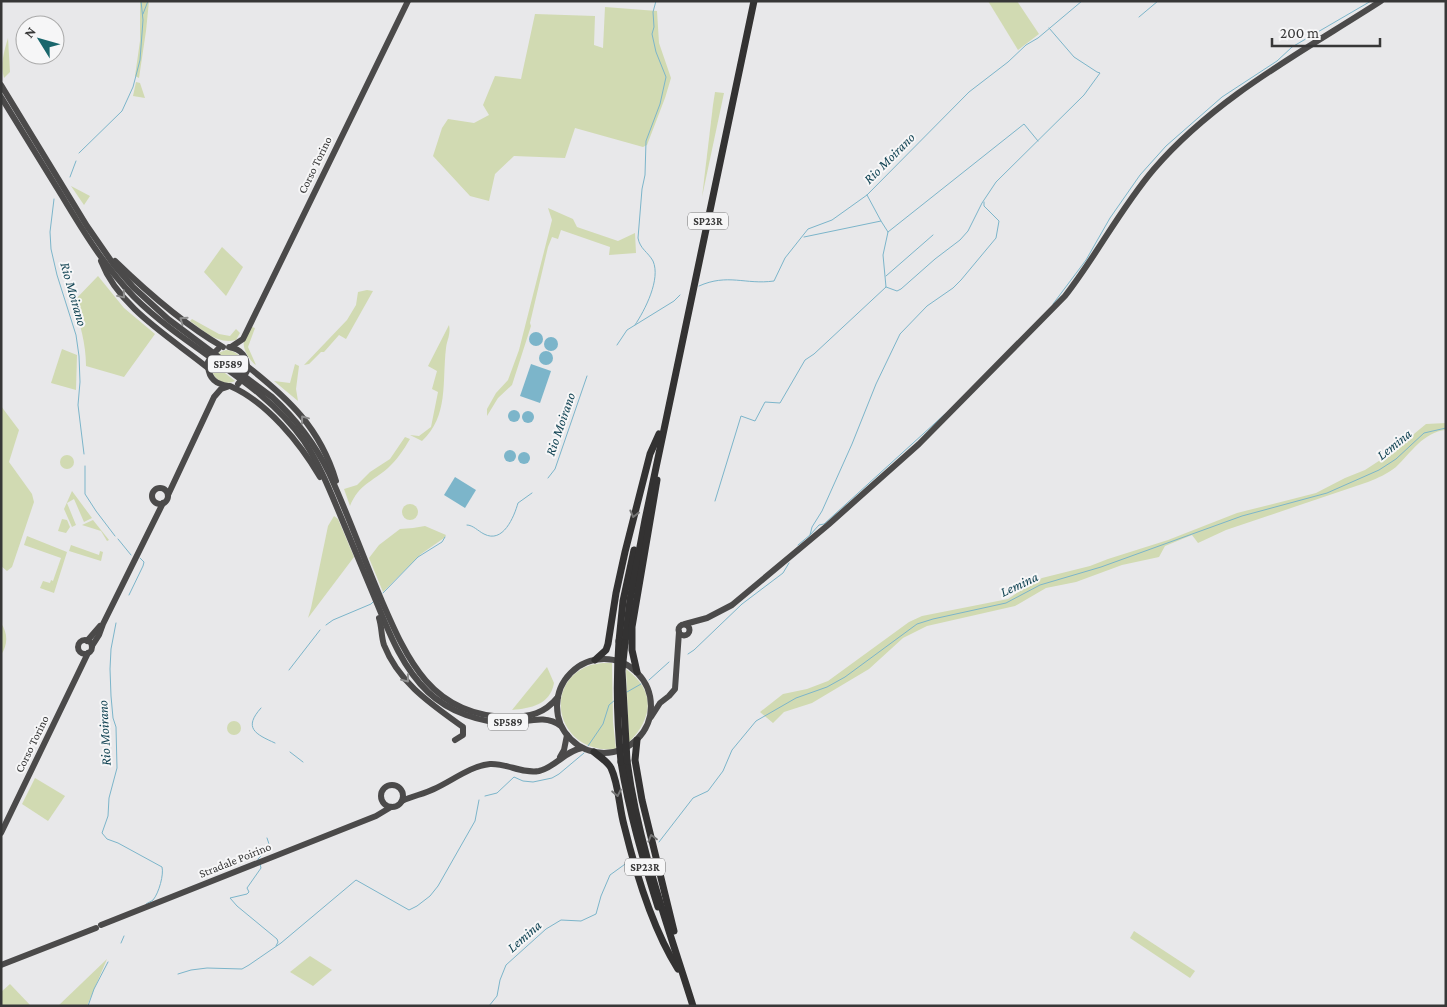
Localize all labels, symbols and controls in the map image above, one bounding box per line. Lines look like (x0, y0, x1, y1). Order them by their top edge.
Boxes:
north arrow (15, 15, 65, 65)
scale bar (1272, 15, 1380, 47)
text: N (20, 23, 39, 41)
text: 200 m (1280, 25, 1319, 41)
water label: Rio Moirano (860, 129, 918, 187)
street label: Corso Torino (295, 134, 335, 196)
road number: SP23R (688, 212, 728, 230)
water label: Rio Moirano (57, 260, 91, 328)
one-way arrow (117, 289, 126, 298)
one-way arrow (179, 317, 188, 326)
road number: SP589 (208, 356, 248, 372)
water label: Rio Moirano (542, 390, 578, 458)
one-way arrow (302, 416, 310, 425)
water label: Lemina (1373, 425, 1415, 463)
one-way arrow (629, 509, 640, 518)
water label: Lemina (997, 568, 1041, 600)
one-way arrow (400, 674, 409, 683)
water label: Rio Moirano (94, 700, 114, 766)
street label: Corso Torino (12, 713, 52, 775)
road number: SP589 (488, 714, 528, 730)
one-way arrow (611, 788, 622, 797)
one-way arrow (647, 834, 657, 842)
street label: Stradale Poirino (197, 839, 273, 881)
road number: SP23R (625, 859, 665, 876)
water label: Lemina (504, 917, 545, 955)

